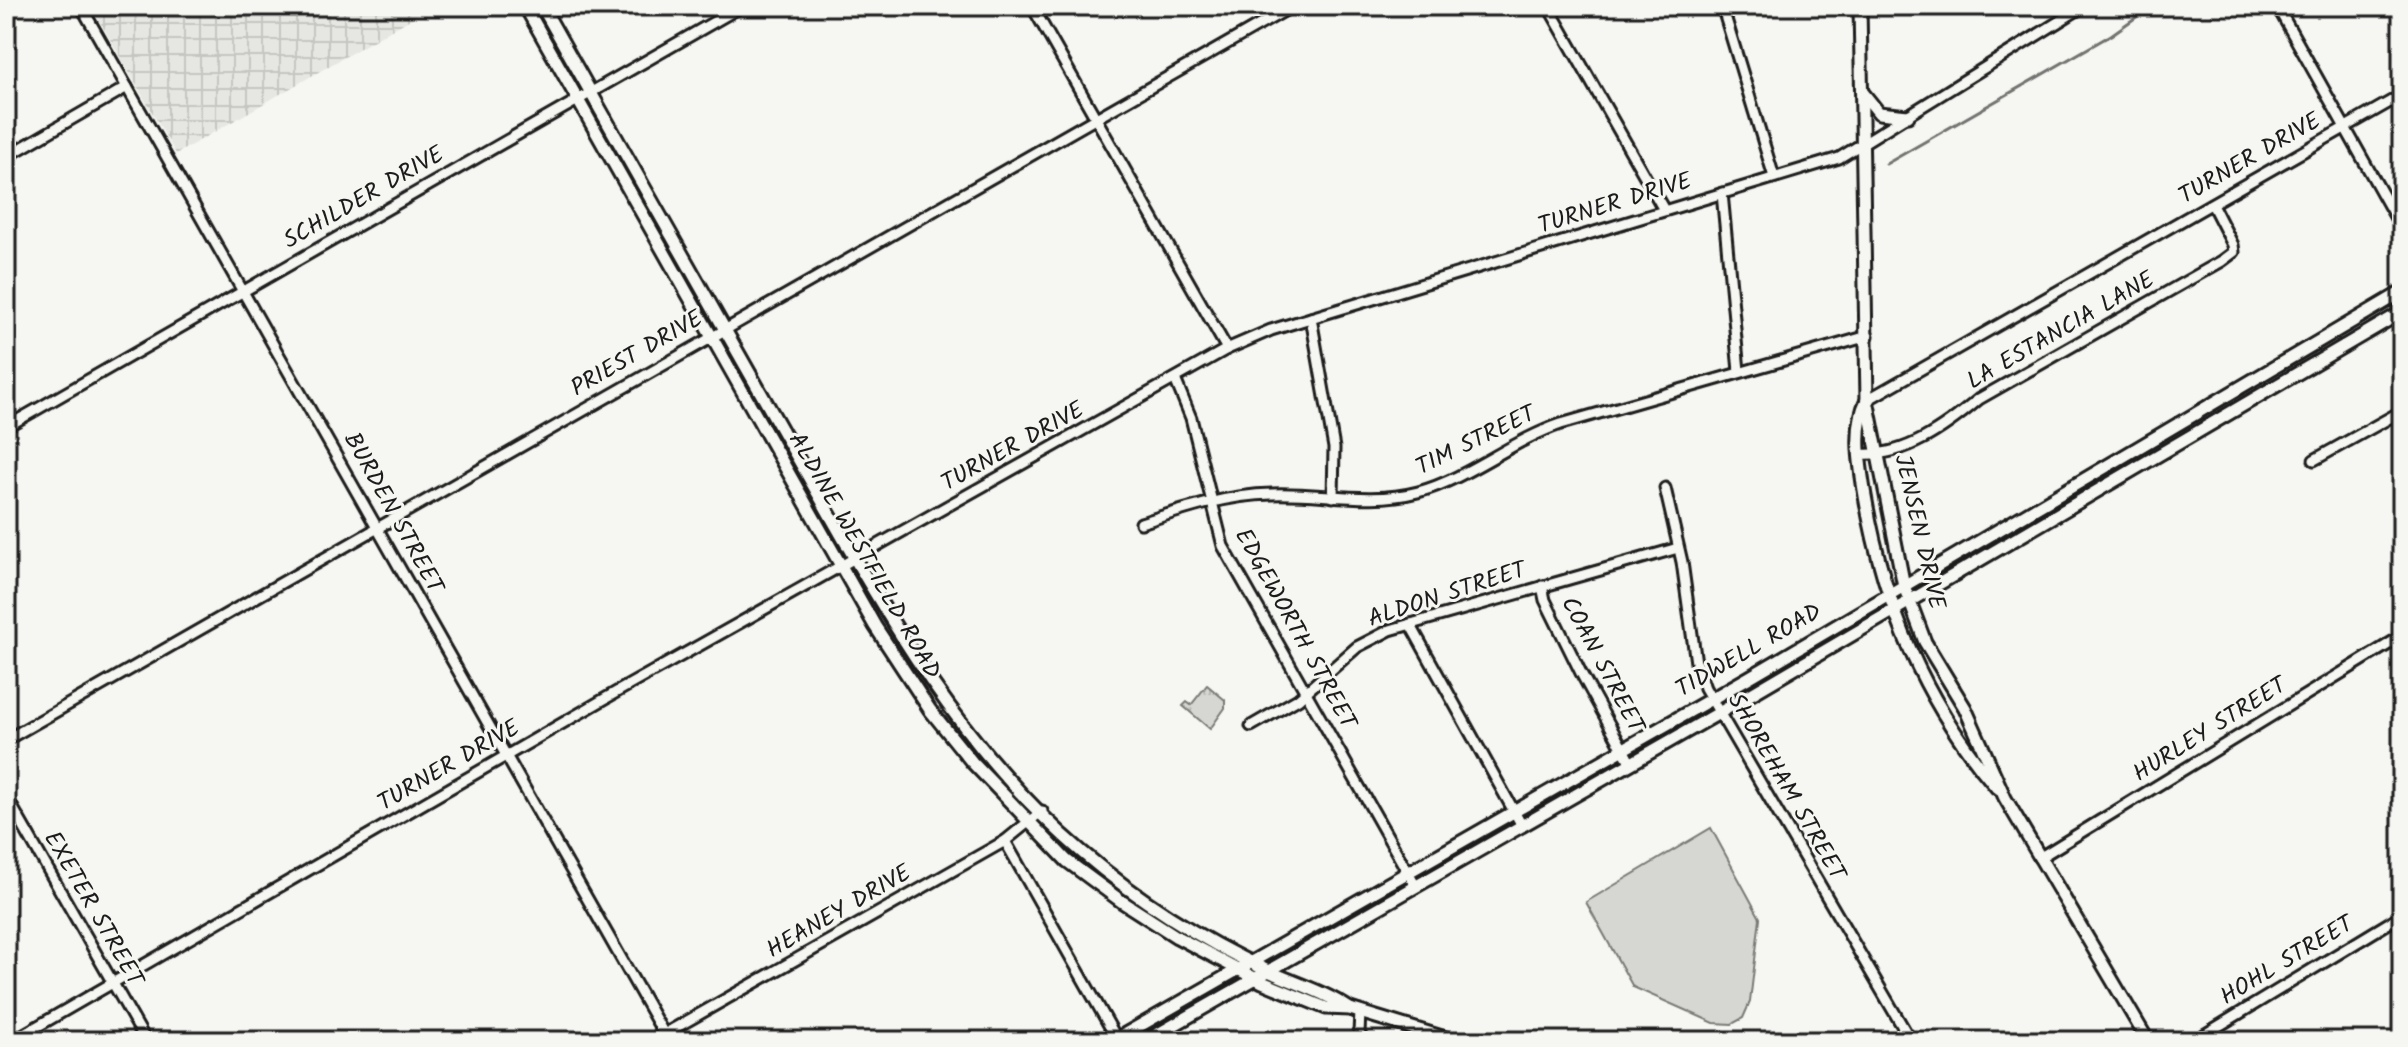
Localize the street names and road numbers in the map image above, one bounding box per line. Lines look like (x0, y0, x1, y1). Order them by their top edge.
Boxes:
street label: TURNER DRIVE (2171, 102, 2329, 216)
street label: SCHILDER DRIVE (276, 135, 453, 260)
street label: TURNER DRIVE (1533, 162, 1698, 246)
street label: LA ESTANCIA LANE (1960, 261, 2163, 401)
street label: PRIEST DRIVE (563, 300, 711, 408)
street label: TURNER DRIVE (934, 391, 1093, 503)
street label: TIM STREET (1409, 394, 1545, 487)
street label: BURDEN STREET (332, 425, 455, 603)
street label: ALDINE WESTFIELD ROAD (777, 425, 951, 687)
street label: JENSEN DRIVE (1882, 451, 1956, 614)
street label: EDGEWORTH STREET (1223, 521, 1368, 739)
street label: ALDON STREET (1363, 550, 1533, 639)
street label: COAN STREET (1550, 590, 1655, 742)
street label: TIDWELL ROAD (1669, 593, 1829, 709)
street label: HURLEY STREET (2125, 666, 2297, 793)
street label: SHOREHAM STREET (1716, 686, 1857, 890)
street label: TURNER DRIVE (370, 709, 528, 823)
street label: EXETER STREET (33, 824, 154, 996)
street label: HEANEY DRIVE (759, 854, 920, 969)
street label: HOHL STREET (2213, 905, 2363, 1016)

